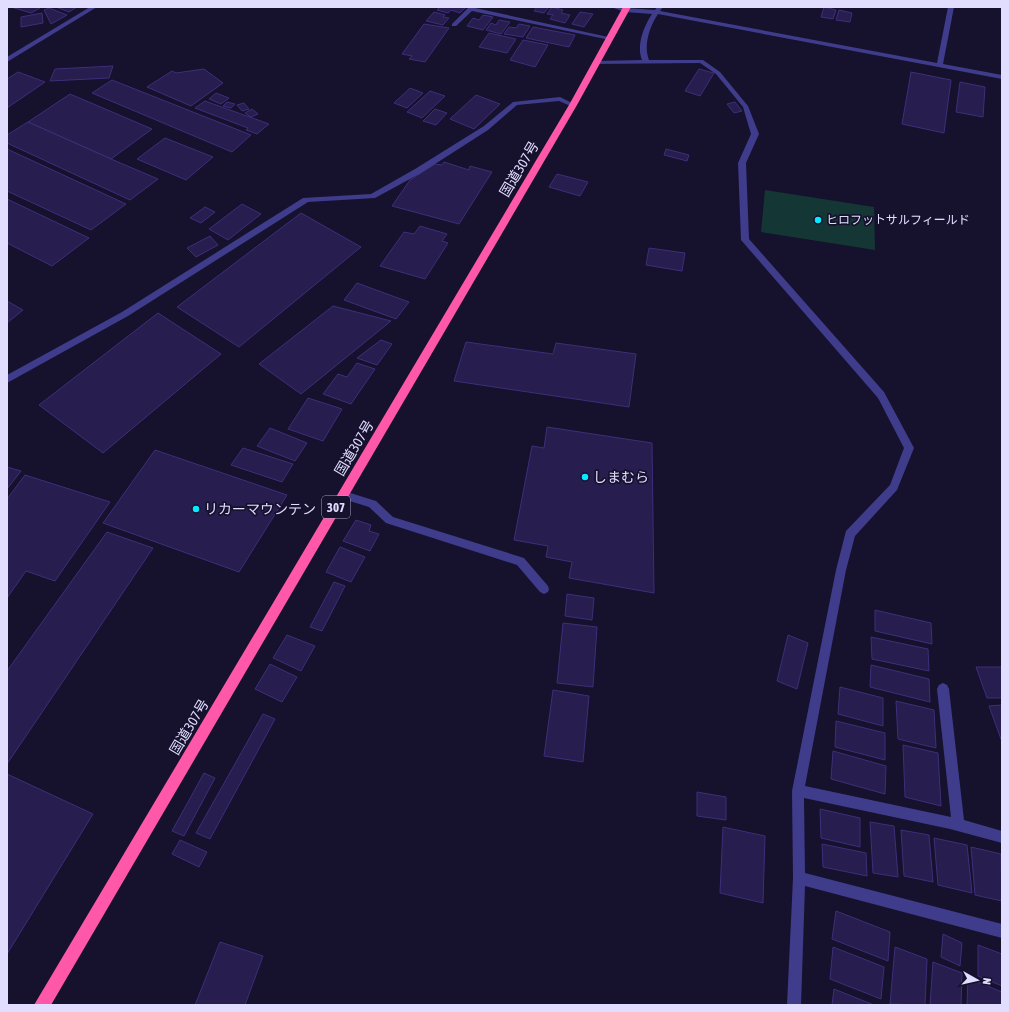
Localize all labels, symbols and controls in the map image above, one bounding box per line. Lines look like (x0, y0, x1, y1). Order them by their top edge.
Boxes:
street label: 国道307号 (496, 138, 542, 200)
place label: ヒロフットサルフィールド (826, 213, 970, 227)
marker: ヒロフットサルフィールド (813, 215, 823, 225)
street label: 国道307号 (331, 417, 377, 479)
place label: しまむら (593, 469, 649, 485)
marker: しまむら (580, 472, 590, 482)
road number: 307 (322, 496, 350, 518)
place label: リカーマウンテン (204, 501, 316, 517)
marker: リカーマウンテン (191, 504, 201, 514)
street label: 国道307号 (166, 696, 212, 758)
north arrow (957, 960, 997, 1000)
text: N (981, 977, 993, 985)

